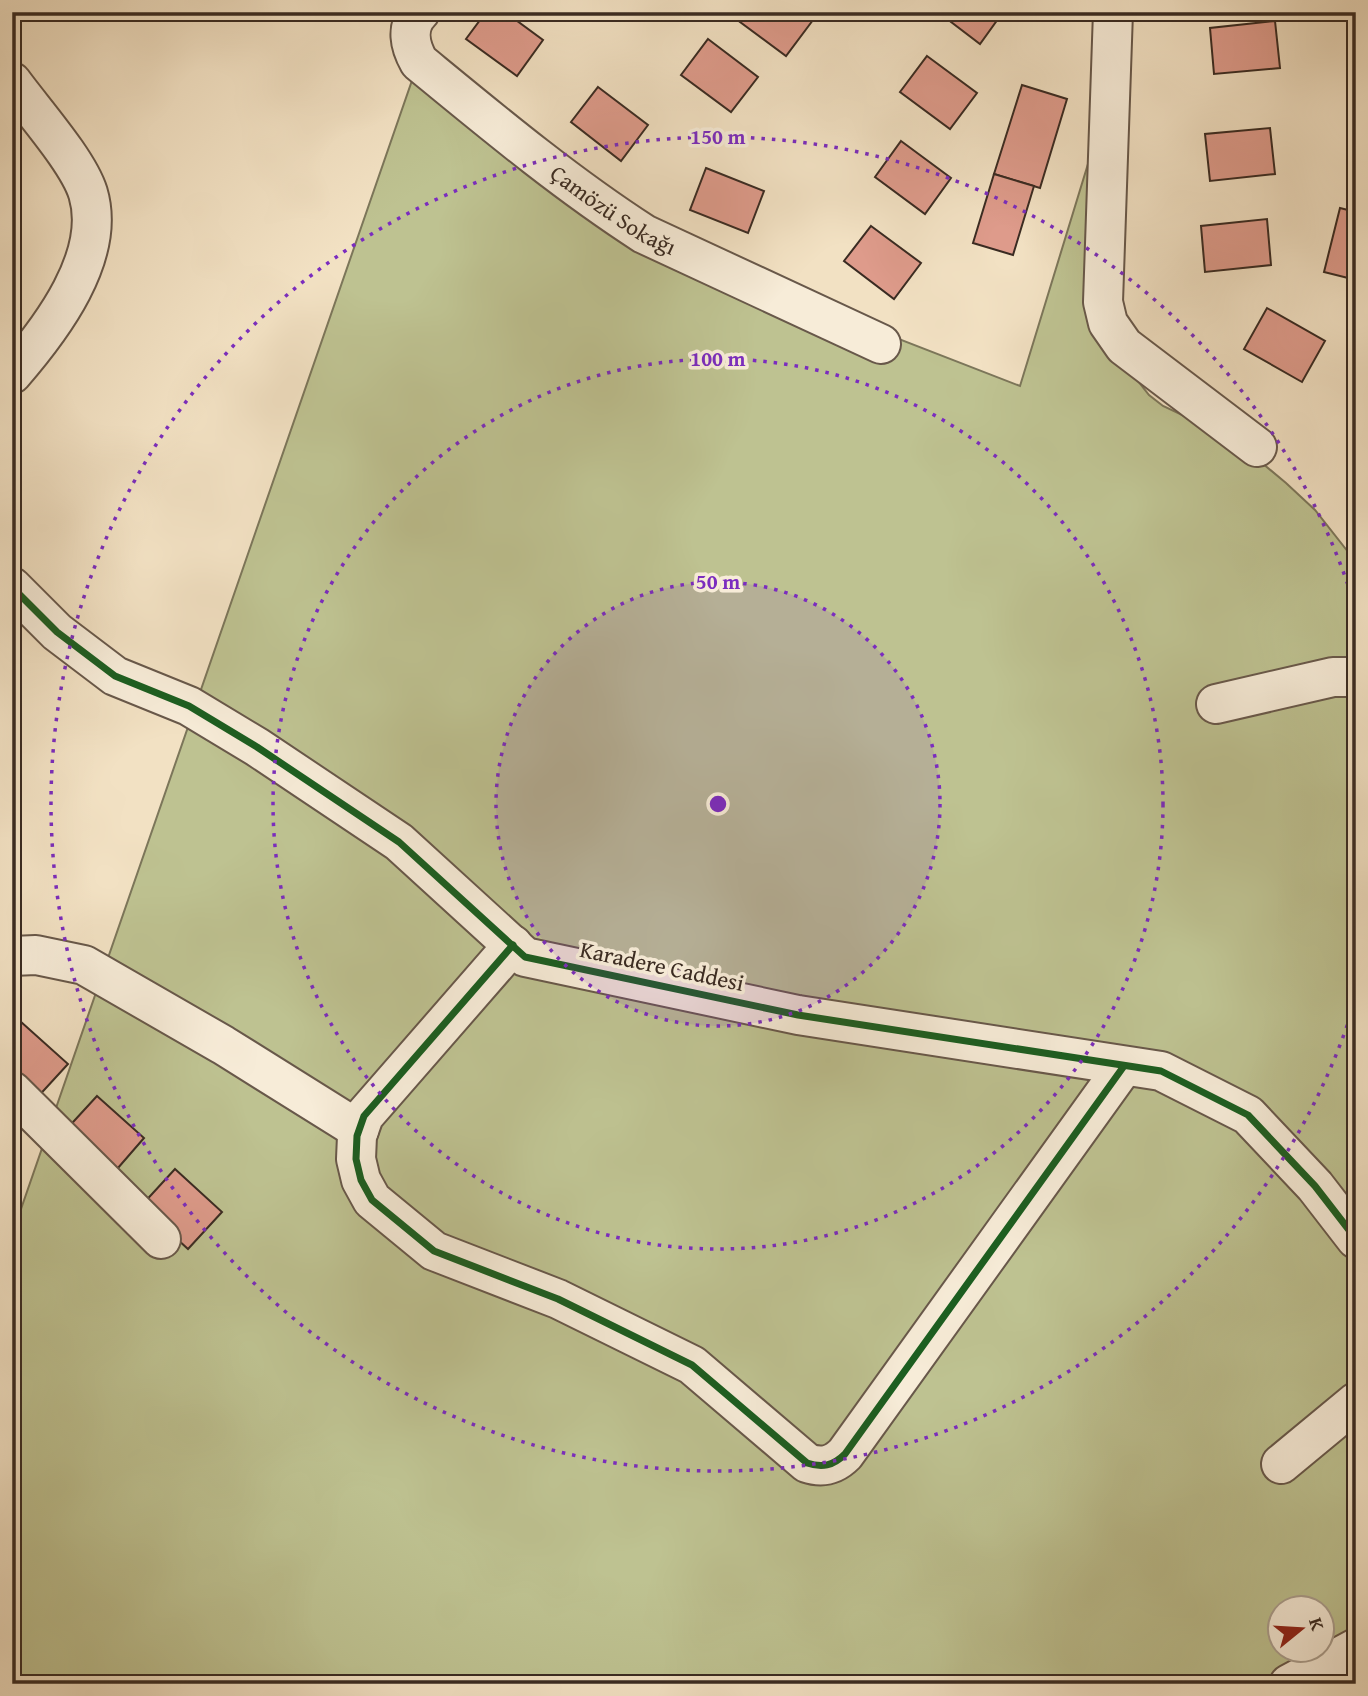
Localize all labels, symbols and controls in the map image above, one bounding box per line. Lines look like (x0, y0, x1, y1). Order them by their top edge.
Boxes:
text: 150 m (690, 121, 746, 152)
street label: Çamözü Sokağı (544, 156, 682, 263)
text: 100 m (690, 343, 746, 374)
text: 50 m (696, 566, 740, 597)
centre of rings (706, 792, 730, 816)
street label: Karadere Caddesi (577, 932, 747, 999)
north arrow (1266, 1594, 1336, 1664)
text: K (1302, 1614, 1332, 1634)

